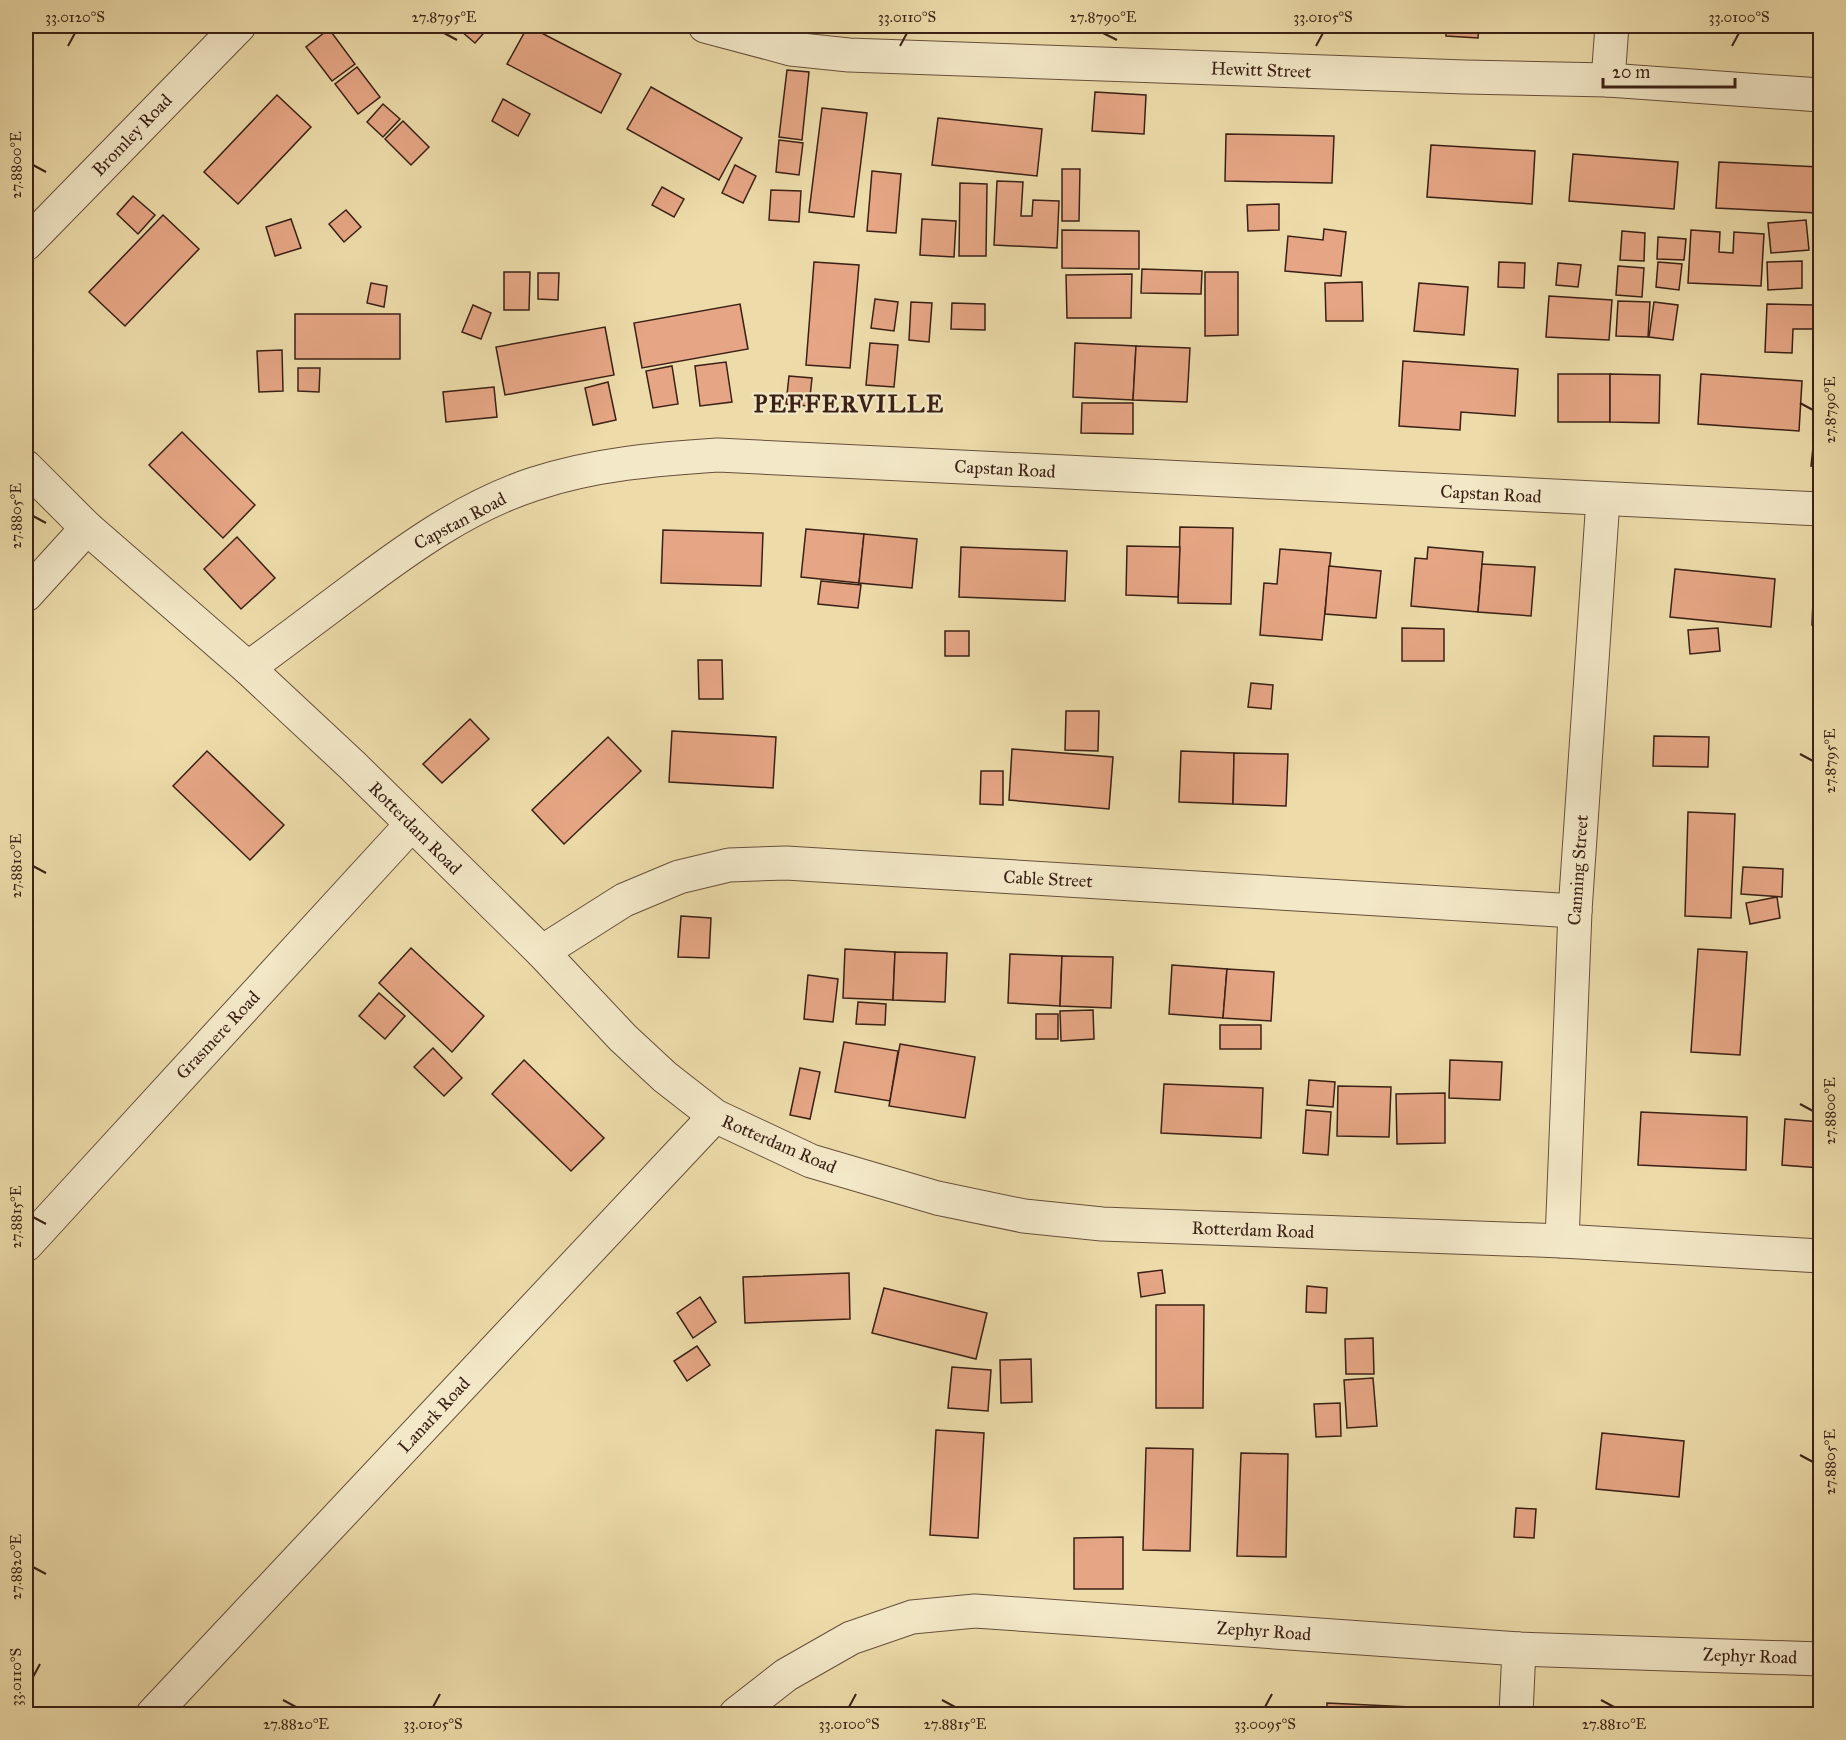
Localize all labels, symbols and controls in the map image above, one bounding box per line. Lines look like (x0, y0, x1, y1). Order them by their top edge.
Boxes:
text: 33.0120°S (45, 8, 105, 26)
text: 27.8795°E (411, 8, 477, 26)
text: 33.0110°S (878, 8, 936, 26)
text: 27.8790°E (1070, 8, 1137, 26)
text: 33.0105°S (1293, 8, 1353, 26)
text: 33.0100°S (1708, 8, 1770, 26)
scale bar (1603, 51, 1735, 89)
street label: Hewitt Street (1210, 57, 1312, 83)
text: 20 m (1612, 61, 1650, 83)
street label: Bromley Road (87, 89, 177, 181)
text: 27.8800°E (7, 131, 25, 199)
text: 27.8790°E (1821, 376, 1839, 443)
district label: PEFFERVILLE (753, 389, 945, 419)
street label: Capstan Road (954, 455, 1056, 483)
street label: Capstan Road (1440, 480, 1542, 508)
text: 27.8805°E (7, 483, 25, 549)
street label: Capstan Road (410, 487, 510, 555)
text: 27.8795°E (1821, 728, 1839, 794)
street label: Rotterdam Road (364, 777, 466, 879)
street label: Canning Street (1563, 813, 1594, 926)
text: 27.8810°E (7, 833, 25, 898)
street label: Cable Street (1003, 866, 1094, 892)
street label: Grasmere Road (171, 986, 265, 1084)
text: 27.8800°E (1821, 1077, 1839, 1145)
street label: Rotterdam Road (718, 1110, 840, 1178)
text: 27.8815°E (7, 1185, 25, 1248)
street label: Rotterdam Road (1191, 1217, 1315, 1243)
street label: Lanark Road (393, 1373, 475, 1457)
text: 27.8805°E (1821, 1429, 1839, 1495)
text: 27.8820°E (7, 1534, 25, 1600)
street label: Zephyr Road (1216, 1617, 1312, 1645)
street label: Zephyr Road (1702, 1643, 1798, 1669)
text: 33.0110°S (7, 1648, 25, 1706)
text: 27.8820°E (263, 1715, 329, 1733)
text: 33.0105°S (403, 1715, 463, 1733)
text: 33.0100°S (818, 1715, 880, 1733)
text: 27.8815°E (924, 1715, 987, 1733)
text: 33.0095°S (1234, 1715, 1296, 1733)
text: 27.8810°E (1582, 1715, 1647, 1733)

